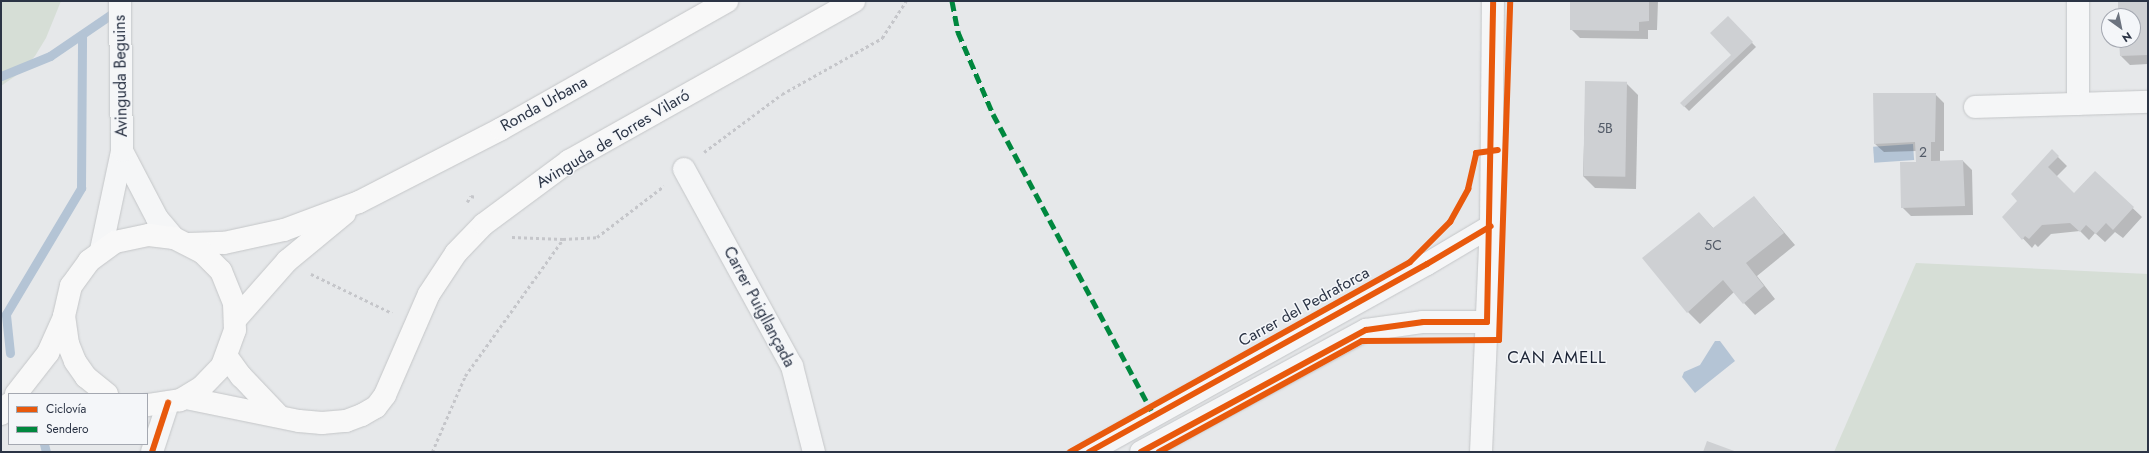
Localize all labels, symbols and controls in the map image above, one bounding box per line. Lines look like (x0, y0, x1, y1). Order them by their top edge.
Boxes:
north arrow (2101, 8, 2141, 48)
street label: Avinguda Beguins (110, 15, 132, 137)
text: N (2119, 28, 2135, 46)
street label: Ronda Urbana (497, 72, 591, 136)
street label: Avinguda de Torres Vilaró (533, 86, 693, 192)
house number: 5B (1597, 120, 1613, 136)
house number: 2 (1919, 144, 1927, 160)
house number: 5C (1704, 237, 1722, 253)
street label: Carrer Puigllançada (719, 243, 799, 371)
street label: Carrer del Pedraforca (1235, 263, 1373, 351)
district label: CAN AMELL (1507, 348, 1607, 368)
legend (8, 393, 148, 445)
text: Ciclovía (46, 400, 86, 418)
text: Sendero (46, 420, 89, 438)

